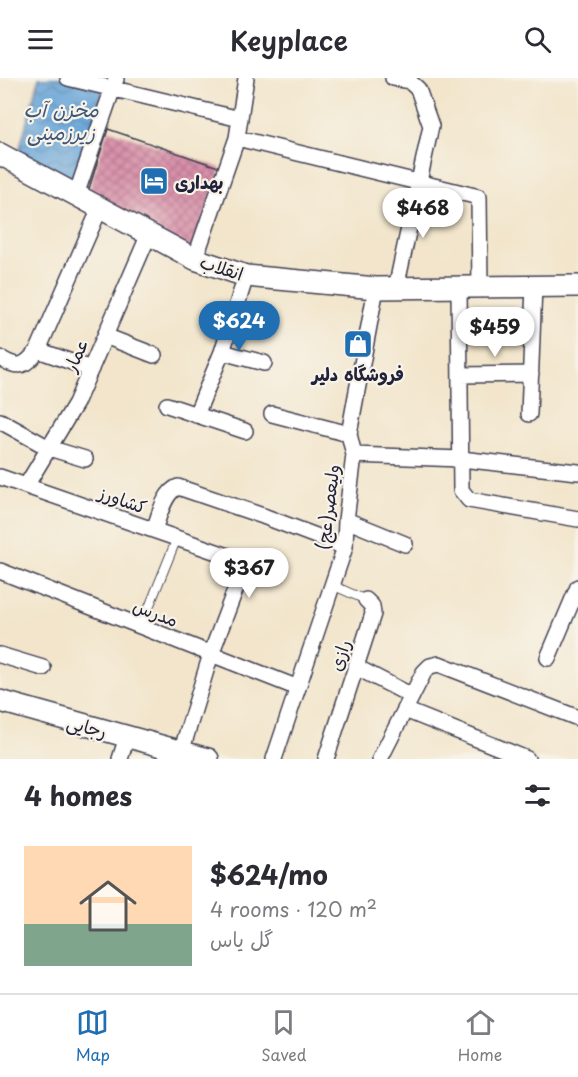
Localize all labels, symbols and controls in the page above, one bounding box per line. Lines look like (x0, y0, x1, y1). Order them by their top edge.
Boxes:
text: Keyplace (230, 19, 348, 60)
icon: menu (24, 23, 57, 56)
icon: search (521, 23, 554, 56)
water label: مخزن آب زیرزمینی (23, 94, 99, 147)
hotel icon: بهداری (138, 165, 170, 197)
place label: بهداری (175, 168, 224, 195)
pin: $468 (387, 188, 459, 239)
text: $468 (396, 192, 450, 222)
street label: انقلاب (197, 247, 247, 287)
pin: $624 (203, 301, 275, 352)
text: $624 (213, 305, 265, 335)
pin: $459 (459, 307, 531, 358)
text: $459 (470, 311, 520, 341)
shop icon: فروشگاه دلیر (342, 328, 374, 360)
street label: عمار (55, 334, 94, 377)
place label: فروشگاه دلیر (310, 360, 404, 387)
street label: ولیعصر(عج) (308, 463, 346, 551)
street label: کشاورز (93, 478, 151, 520)
pin: $367 (213, 548, 285, 599)
text: $367 (224, 552, 274, 582)
street label: مدرس (129, 591, 183, 633)
street label: رازی (321, 636, 357, 674)
street label: رجایی (64, 708, 110, 744)
text: 4 homes (24, 776, 132, 815)
icon: filters (521, 779, 554, 812)
text: $624/mo (210, 855, 328, 894)
icon: home (72, 870, 144, 942)
text: 4 rooms · 120 m² (210, 894, 377, 924)
text: گل یاس (210, 924, 273, 954)
tab: Map (76, 1006, 110, 1066)
tab: Saved (261, 1006, 307, 1066)
tab: Home (458, 1006, 502, 1066)

